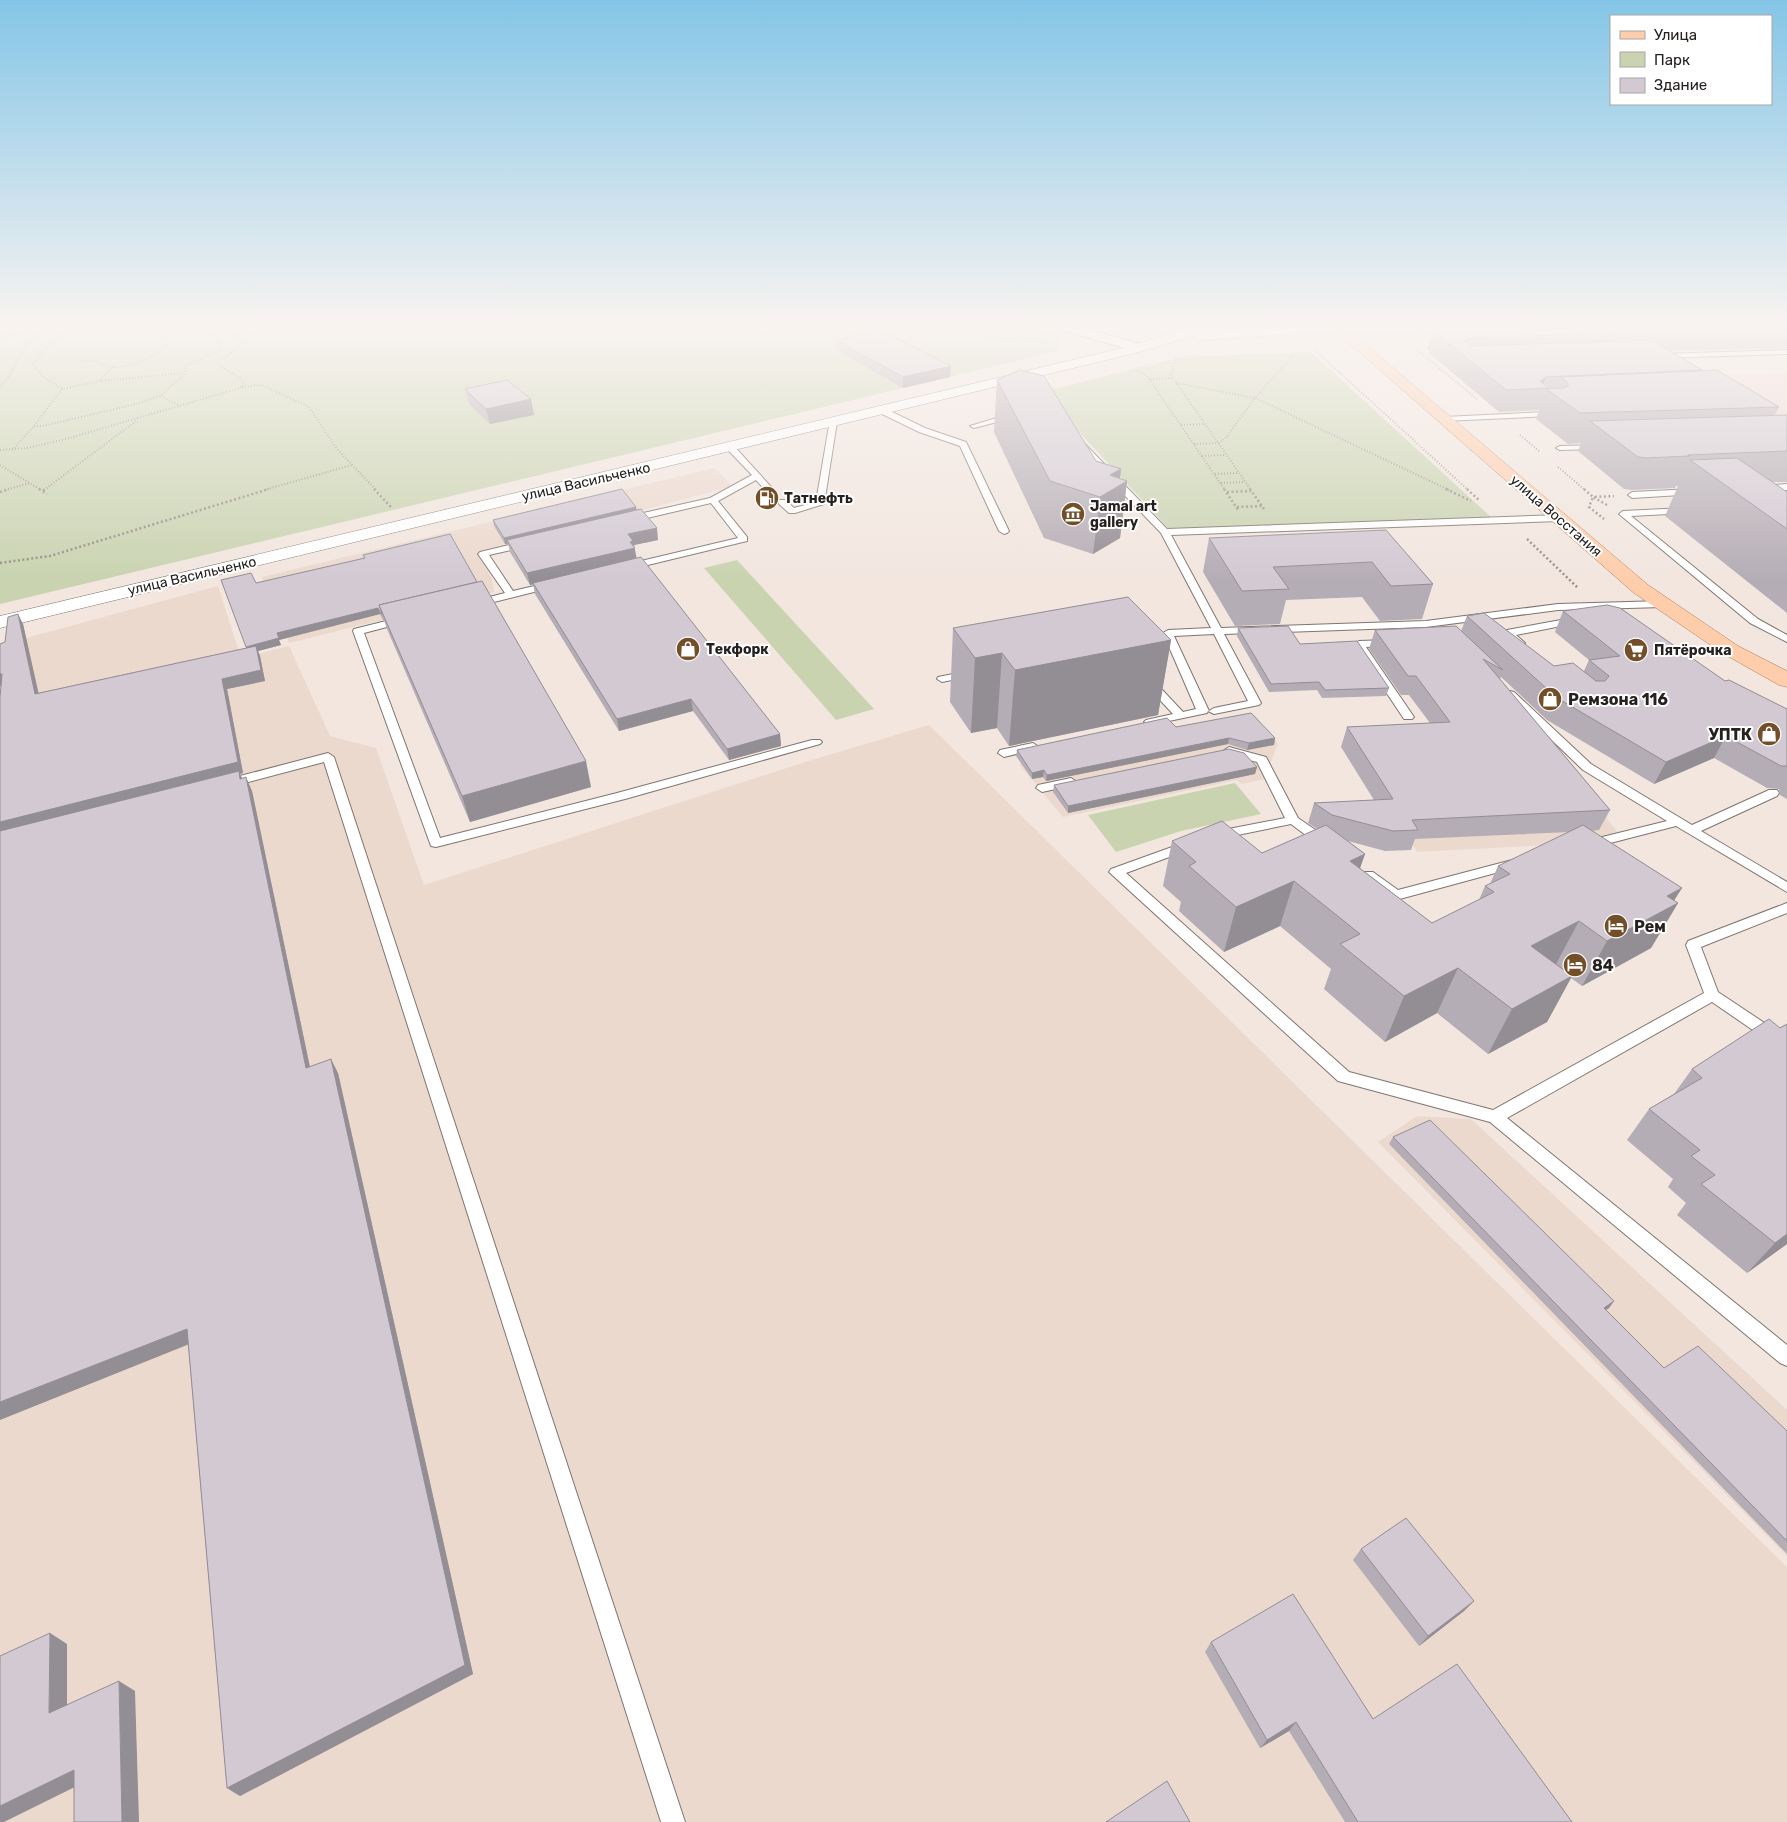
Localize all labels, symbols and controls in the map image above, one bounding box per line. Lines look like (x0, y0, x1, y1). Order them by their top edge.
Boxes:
legend (1610, 15, 1772, 105)
text: Улица (1654, 26, 1697, 44)
text: Парк (1654, 51, 1690, 69)
text: Здание (1654, 76, 1707, 94)
street label: улица Васильченко (520, 459, 652, 505)
street label: улица Восстания (1507, 471, 1605, 561)
fuel station icon: Татнефть (754, 485, 780, 511)
place label: Татнефть (784, 490, 853, 507)
place label: Jamal art gallery (1090, 498, 1157, 531)
museum icon: Jamal art gallery (1060, 501, 1086, 527)
street label: улица Васильченко (126, 553, 258, 599)
shop icon: Текфорк (675, 636, 701, 662)
supermarket icon: Пятёрочка (1623, 637, 1649, 663)
place label: Текфорк (706, 641, 769, 658)
place label: Пятёрочка (1654, 642, 1731, 659)
shop icon: Ремзона 116 (1537, 686, 1563, 712)
place label: Ремзона 116 (1568, 690, 1668, 709)
shop icon: УПТК (1756, 721, 1782, 747)
place label: УПТК (1708, 725, 1752, 744)
hotel icon: Рем (1603, 913, 1629, 939)
place label: Рем (1634, 917, 1666, 936)
hotel icon: 84 (1562, 952, 1588, 978)
place label: 84 (1592, 956, 1614, 975)

